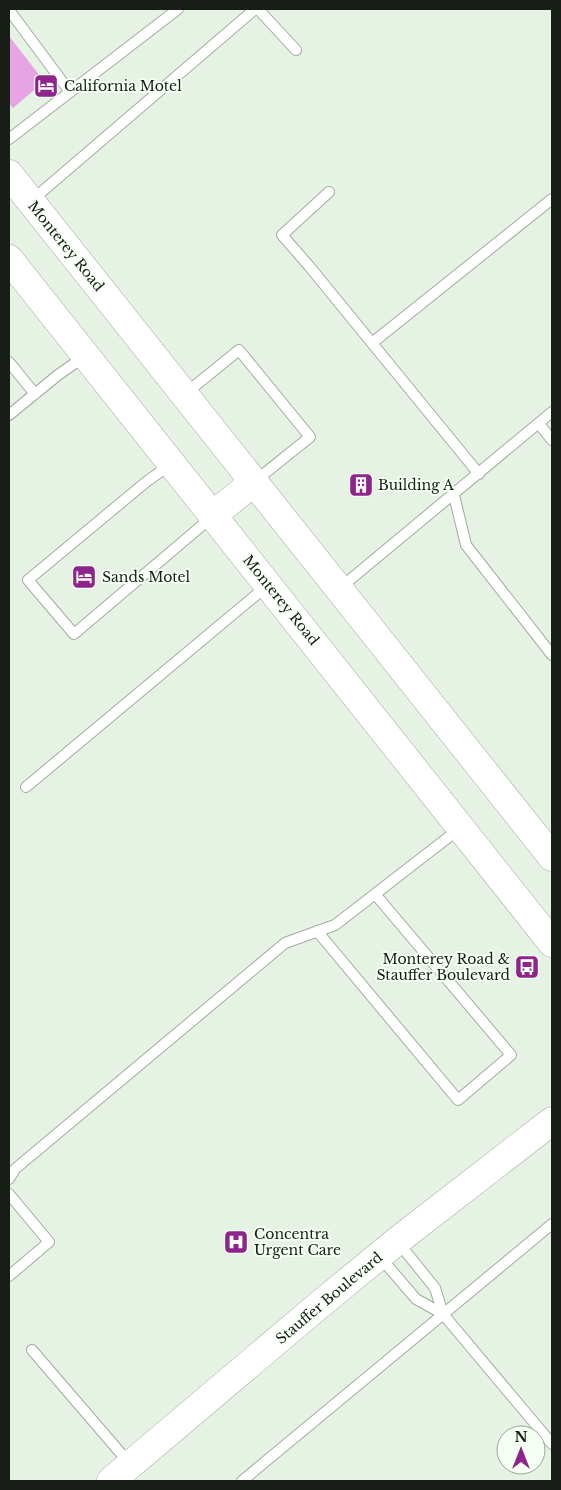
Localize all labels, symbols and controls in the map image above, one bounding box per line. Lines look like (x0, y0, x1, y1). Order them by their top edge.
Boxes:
hotel icon: California Motel (33, 73, 59, 99)
place label: California Motel (64, 77, 182, 95)
street label: Monterey Road (24, 197, 108, 295)
building icon: Building A (348, 472, 374, 498)
place label: Building A (378, 476, 454, 494)
street label: Monterey Road (239, 551, 323, 649)
hotel icon: Sands Motel (71, 564, 97, 590)
place label: Sands Motel (102, 568, 191, 586)
place label: Monterey Road & Stauffer Boulevard (376, 950, 511, 984)
bus stop icon: Monterey Road & Stauffer Boulevard (514, 954, 540, 980)
place label: Concentra Urgent Care (254, 1225, 341, 1259)
hospital icon: Concentra Urgent Care (223, 1229, 249, 1255)
street label: Stauffer Boulevard (272, 1248, 386, 1348)
north arrow (496, 1425, 546, 1475)
text: N (514, 1428, 528, 1446)

